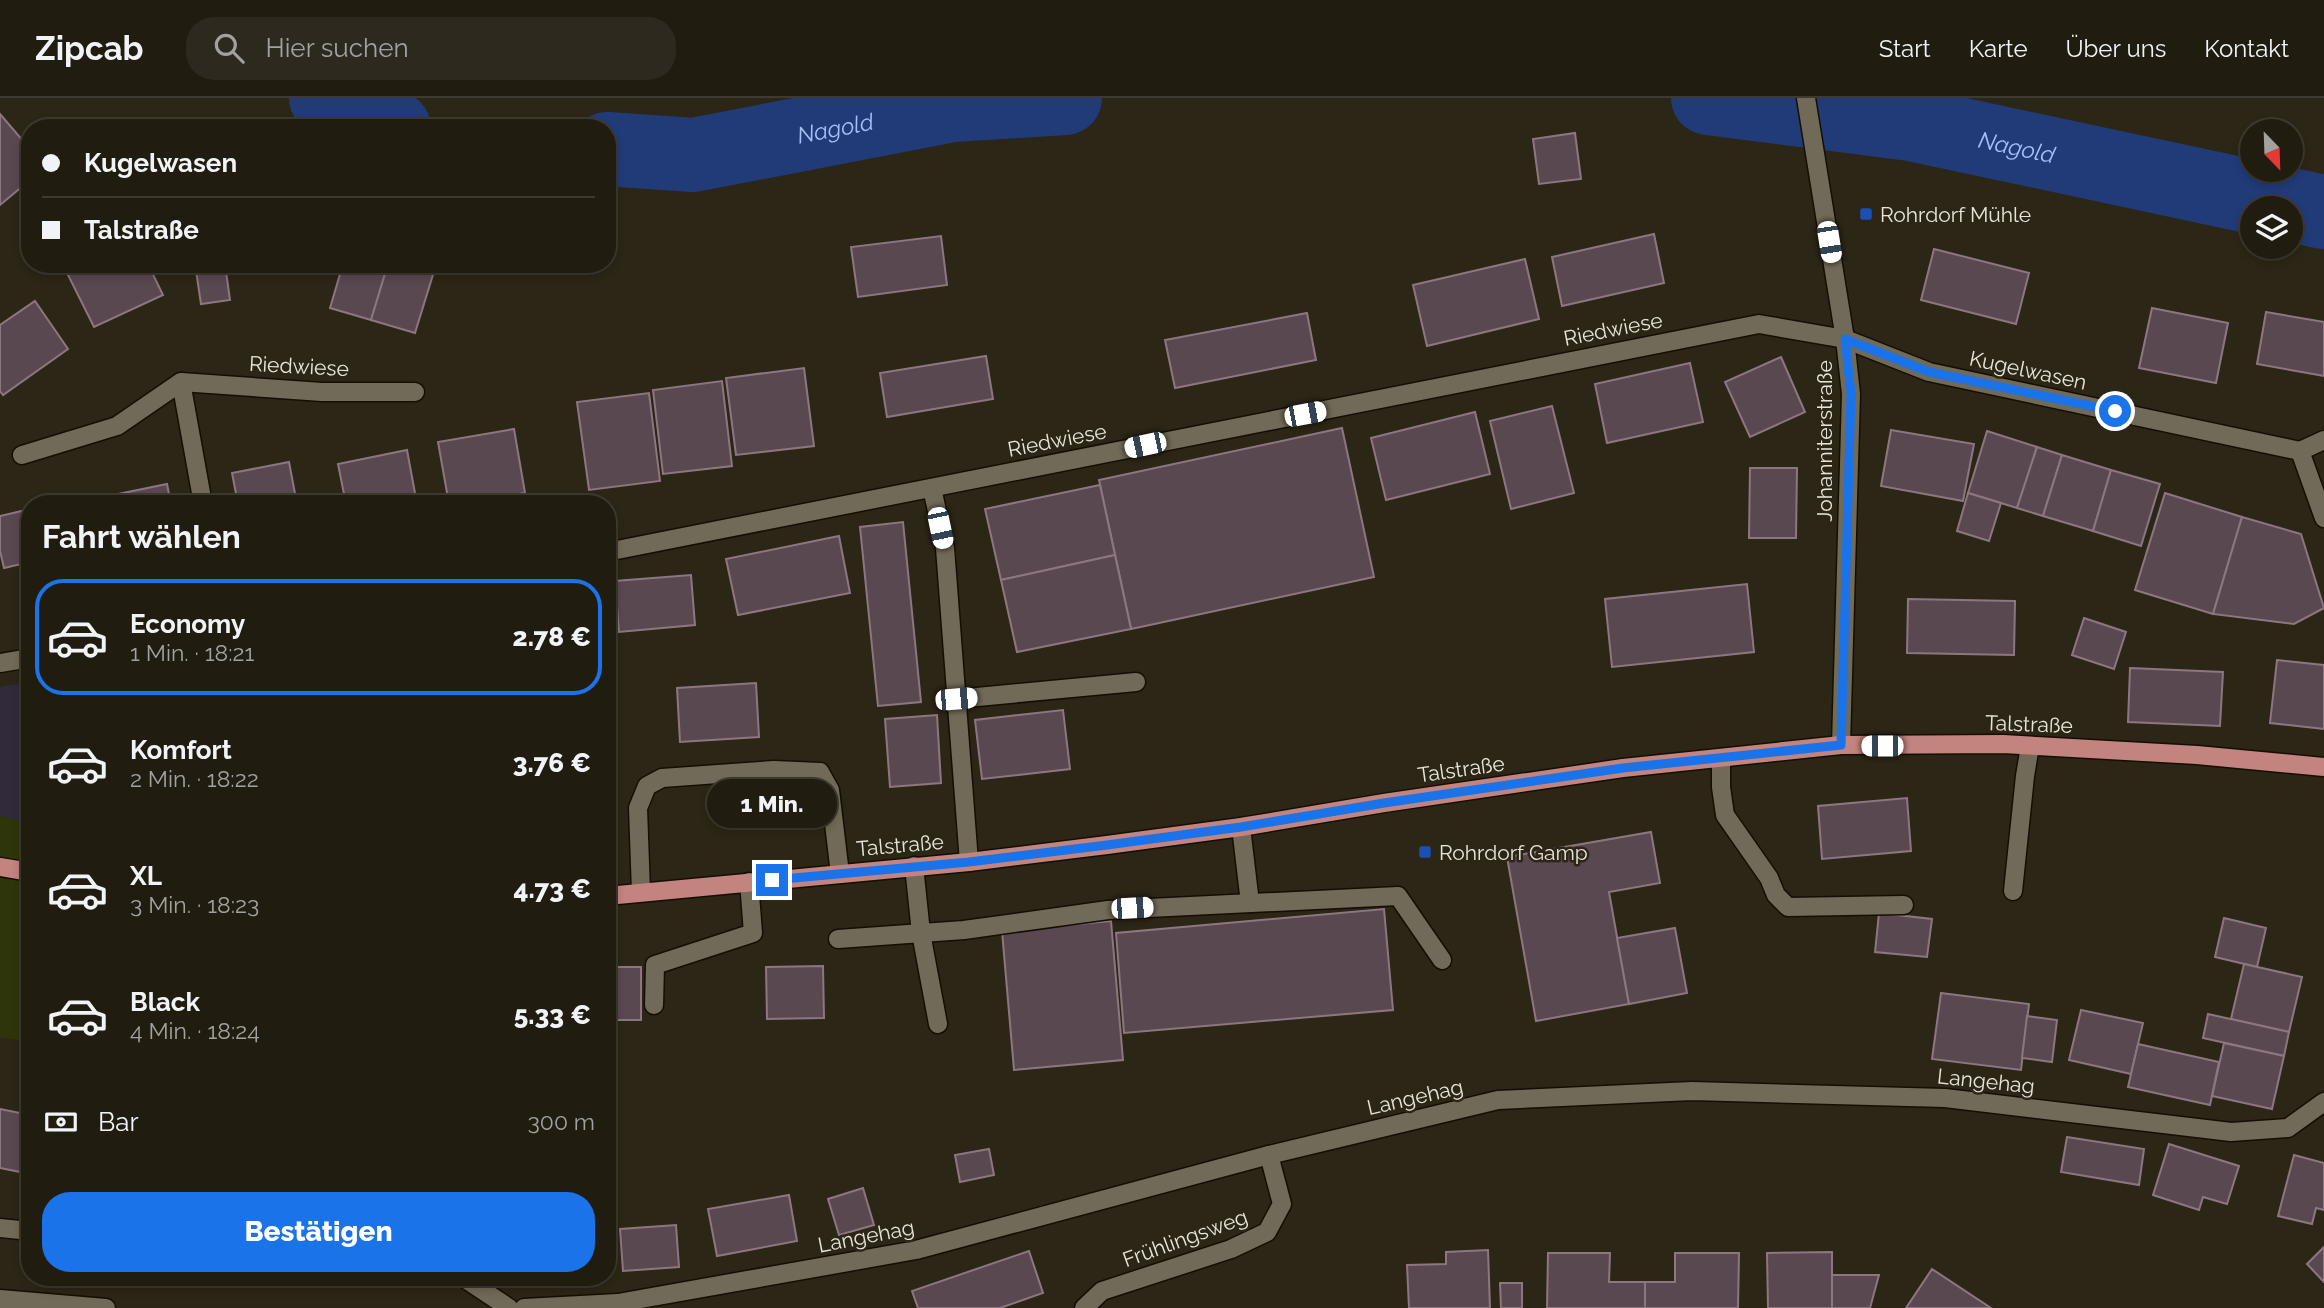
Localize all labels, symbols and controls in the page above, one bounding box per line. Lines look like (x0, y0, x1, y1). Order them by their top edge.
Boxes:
search box (186, 17, 676, 80)
text: Zipcab (35, 29, 144, 68)
icon: search (210, 29, 248, 67)
text: Hier suchen (266, 33, 409, 63)
text: Start (1879, 34, 1931, 63)
text: Karte (1969, 34, 2028, 63)
text: Über uns (2066, 34, 2166, 63)
text: Kontakt (2204, 34, 2289, 63)
water label: Nagold (795, 107, 877, 148)
north arrow (2240, 119, 2303, 182)
map controls (2240, 119, 2303, 259)
water label: Nagold (1976, 125, 2059, 168)
text: Kugelwasen (84, 148, 237, 178)
button: layers (2240, 196, 2303, 259)
place label: Rohrdorf Mühle (1880, 202, 2031, 227)
marker: Rohrdorf Mühle (1858, 206, 1874, 222)
text: Talstraße (84, 215, 199, 245)
car (1816, 220, 1843, 264)
street label: Riedwiese (1562, 307, 1664, 351)
street label: Kugelwasen (1967, 345, 2089, 395)
street label: Riedwiese (248, 351, 350, 381)
street label: Johanniterstraße (1812, 360, 1837, 522)
route start (2099, 395, 2131, 427)
car (1283, 400, 1328, 428)
street label: Riedwiese (1006, 418, 1108, 462)
car (1123, 430, 1168, 460)
car (926, 505, 955, 551)
text: Fahrt wählen (42, 518, 241, 555)
icon: car (46, 606, 109, 669)
text: Economy (130, 609, 245, 639)
text: 2.78 € (513, 622, 591, 652)
text: 1 Min. · 18:21 (130, 639, 254, 666)
car (935, 687, 978, 711)
street label: Talstraße (1985, 710, 2073, 738)
icon: car (46, 732, 109, 795)
text: Komfort (130, 735, 232, 765)
car (1862, 736, 1904, 757)
text: 3.76 € (513, 748, 591, 778)
street label: Talstraße (1416, 751, 1506, 787)
text: 2 Min. · 18:22 (130, 765, 259, 792)
callout: 1 Min. (707, 778, 837, 828)
text: 1 Min. (741, 790, 803, 817)
street label: Talstraße (855, 829, 945, 861)
place label: Rohrdorf Gamp (1439, 840, 1588, 865)
marker: Rohrdorf Gamp (1417, 844, 1433, 860)
icon: car (46, 858, 109, 921)
text: XL (130, 861, 162, 891)
route end (756, 864, 788, 896)
text: 4.73 € (514, 874, 591, 904)
text: 3 Min. · 18:23 (130, 891, 259, 918)
car (1111, 896, 1154, 920)
icon: car (46, 984, 109, 1047)
text: Black (130, 987, 200, 1017)
text: 5.33 € (514, 1000, 591, 1030)
text: 4 Min. · 18:24 (130, 1017, 260, 1044)
street label: Langehag (1936, 1063, 2036, 1099)
street label: Langehag (1364, 1074, 1466, 1120)
icon: cash (42, 1103, 80, 1141)
text: Bar (98, 1107, 139, 1137)
text: 300 m (528, 1108, 595, 1135)
button: Bestätigen (42, 1192, 595, 1272)
street label: Frühlingsweg (1119, 1204, 1251, 1272)
street label: Langehag (816, 1214, 916, 1258)

